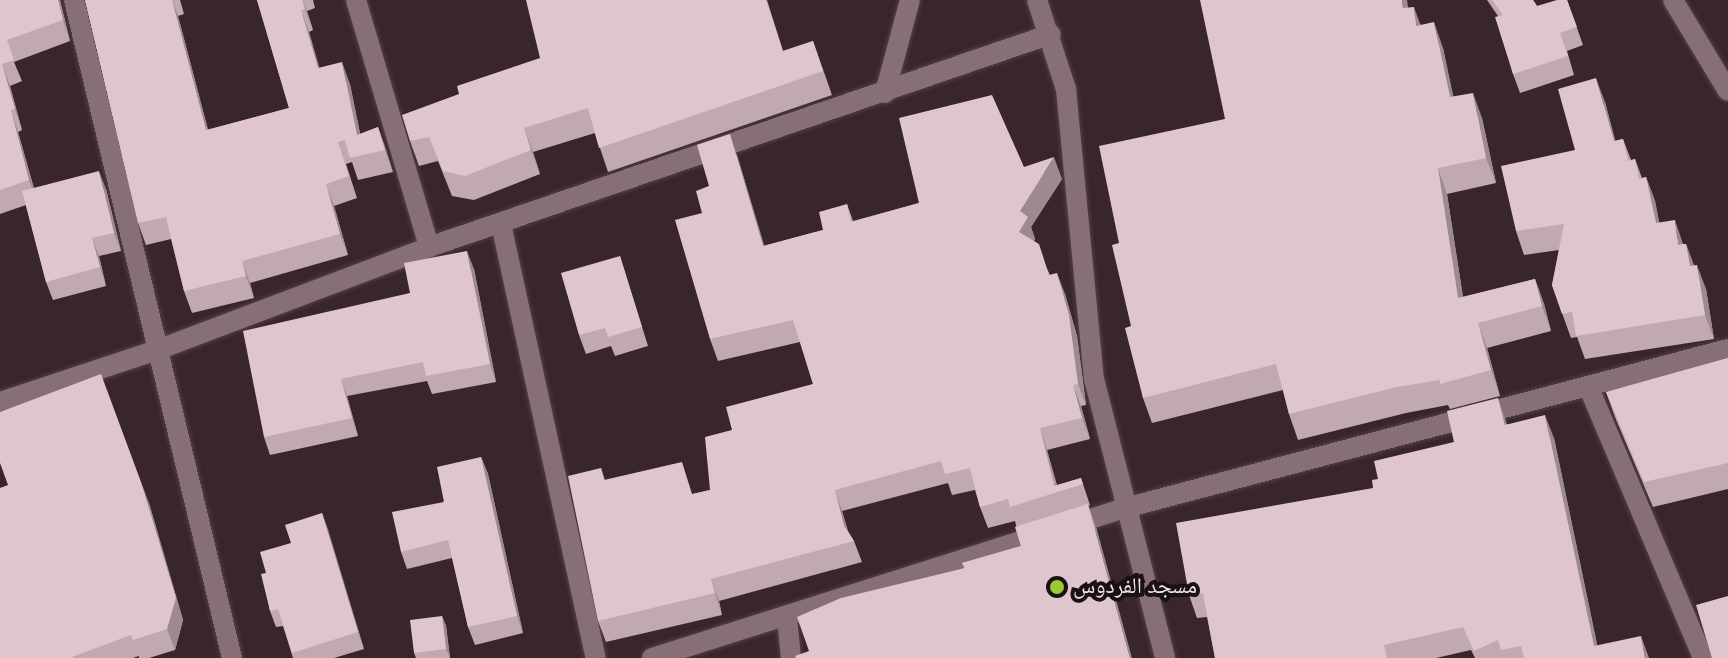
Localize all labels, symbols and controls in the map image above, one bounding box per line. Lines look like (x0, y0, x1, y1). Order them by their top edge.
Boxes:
place label: مسجد الفردوس (1073, 574, 1197, 600)
marker: مسجد الفردوس (1048, 578, 1066, 596)

